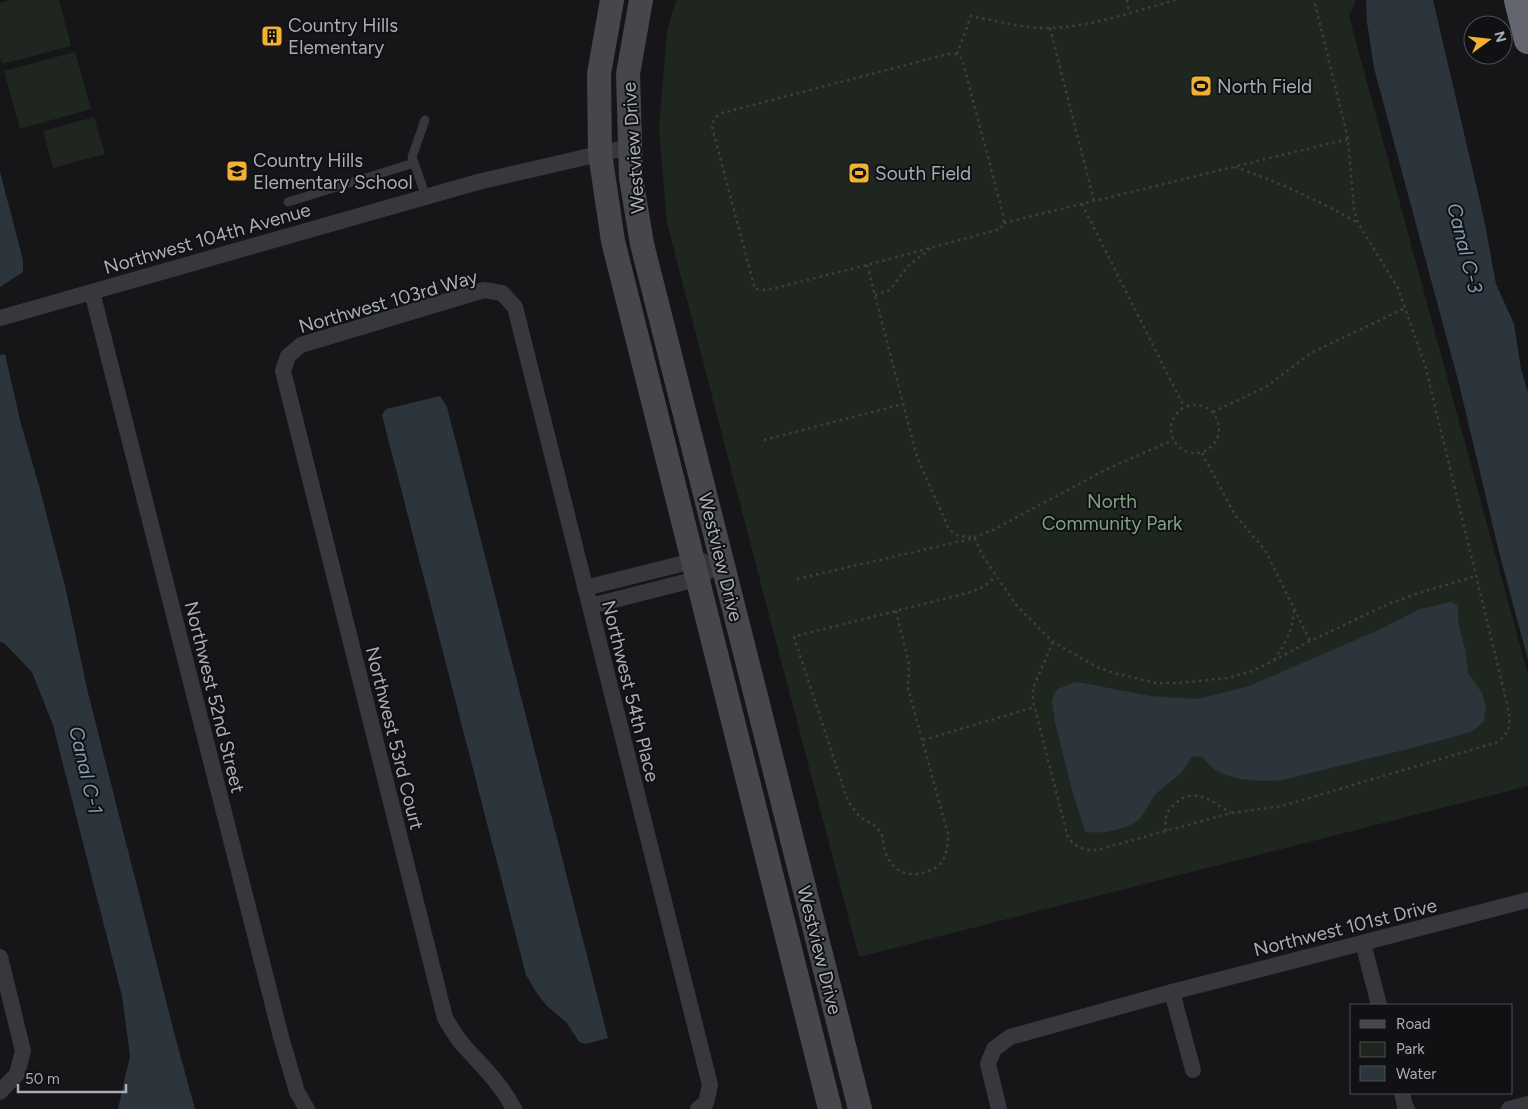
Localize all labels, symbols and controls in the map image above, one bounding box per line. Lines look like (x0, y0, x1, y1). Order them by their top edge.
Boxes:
place label: Country Hills Elementary (288, 14, 398, 59)
north arrow (1463, 15, 1513, 65)
building icon: Country Hills Elementary (260, 24, 284, 48)
text: N (1490, 29, 1510, 44)
sports icon: North Field (1189, 74, 1213, 98)
place label: North Field (1217, 75, 1312, 98)
street label: Westview Drive (617, 81, 650, 215)
place label: Country Hills Elementary School (253, 149, 413, 194)
school or university icon: Country Hills Elementary School (225, 159, 249, 183)
sports icon: South Field (847, 161, 871, 185)
place label: South Field (875, 162, 971, 185)
street label: Northwest 104th Avenue (101, 198, 313, 279)
water label: Canal C-3 (1442, 200, 1488, 296)
street label: Northwest 103rd Way (296, 265, 480, 338)
street label: Westview Drive (693, 490, 748, 624)
park label: North Community Park (1042, 490, 1183, 535)
street label: Northwest 54th Place (597, 598, 664, 784)
street label: Northwest 52nd Street (180, 599, 249, 795)
street label: Northwest 53rd Court (361, 644, 428, 832)
water label: Canal C-1 (64, 724, 108, 816)
street label: Westview Drive (792, 883, 847, 1017)
street label: Northwest 101st Drive (1251, 894, 1439, 961)
legend (1350, 1004, 1513, 1094)
text: Road (1396, 1015, 1431, 1033)
text: Park (1396, 1040, 1425, 1058)
scale bar (18, 1062, 125, 1094)
text: Water (1396, 1065, 1436, 1083)
text: 50 m (25, 1070, 60, 1088)

